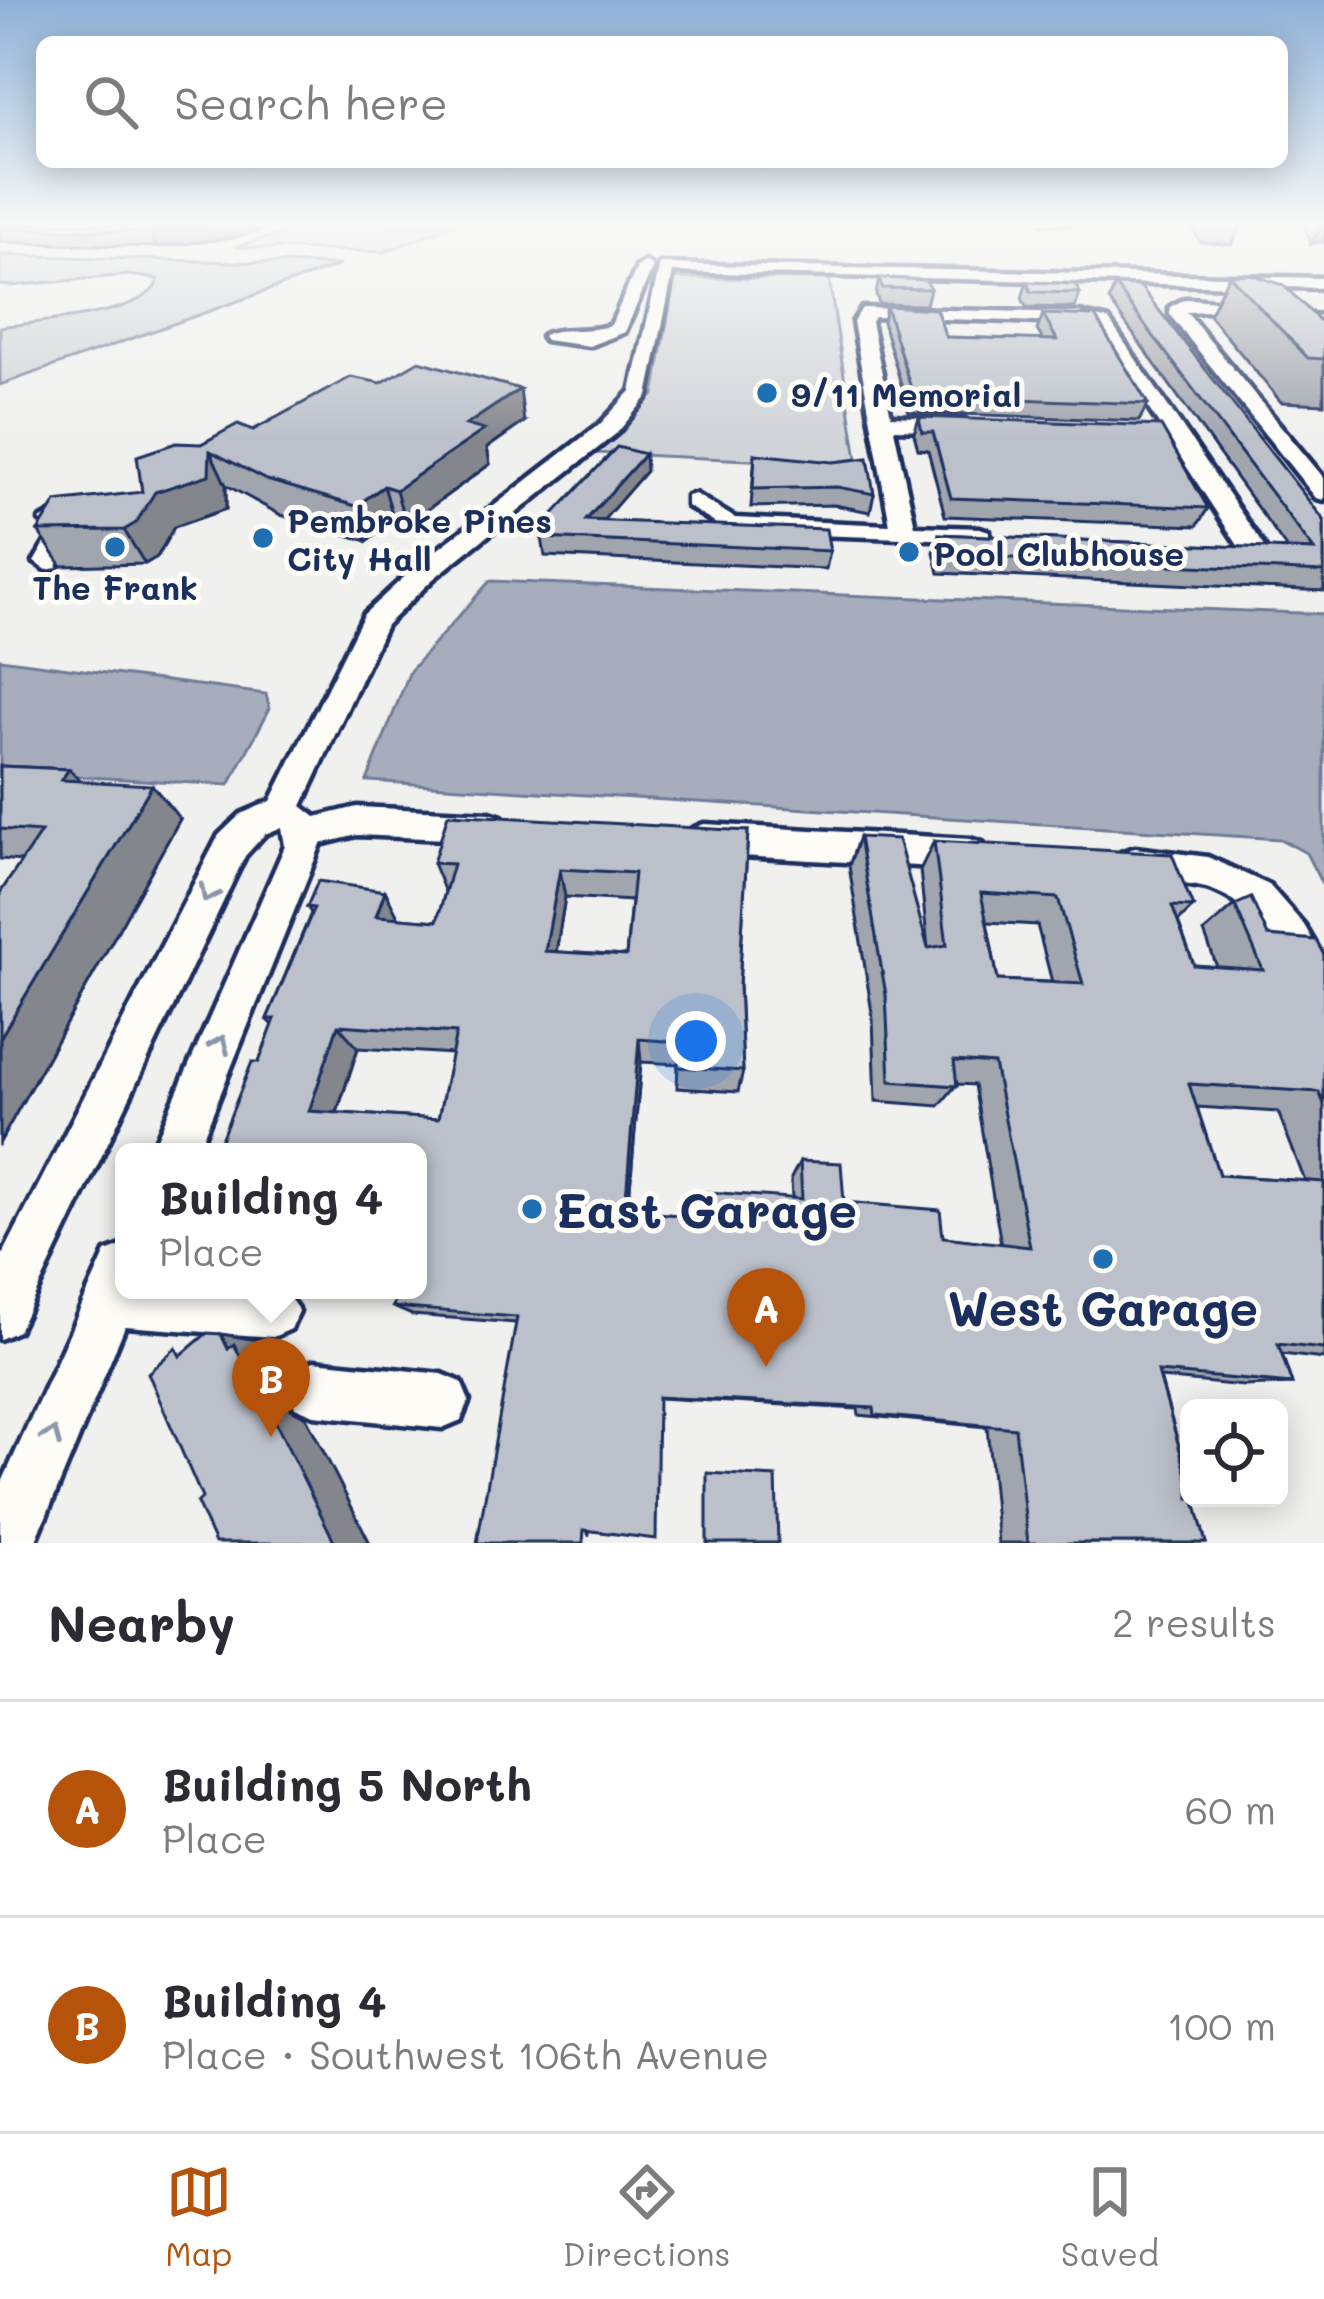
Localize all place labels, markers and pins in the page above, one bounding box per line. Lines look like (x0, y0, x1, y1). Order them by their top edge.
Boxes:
place label: 9/11 Memorial (791, 372, 1021, 415)
marker: 9/11 Memorial (754, 380, 780, 406)
place label: Pembroke Pines City Hall (287, 498, 552, 580)
marker: Pembroke Pines City Hall (250, 525, 276, 551)
place label: Pool Clubhouse (933, 531, 1184, 574)
marker: The Frank (102, 534, 128, 560)
marker: Pool Clubhouse (896, 539, 922, 565)
place label: The Frank (32, 565, 198, 608)
place label: East Garage (556, 1178, 857, 1241)
marker: East Garage (519, 1196, 545, 1222)
marker: West Garage (1090, 1246, 1116, 1272)
pin: A (727, 1268, 805, 1367)
place label: West Garage (948, 1276, 1258, 1339)
pin: B (232, 1338, 310, 1437)

